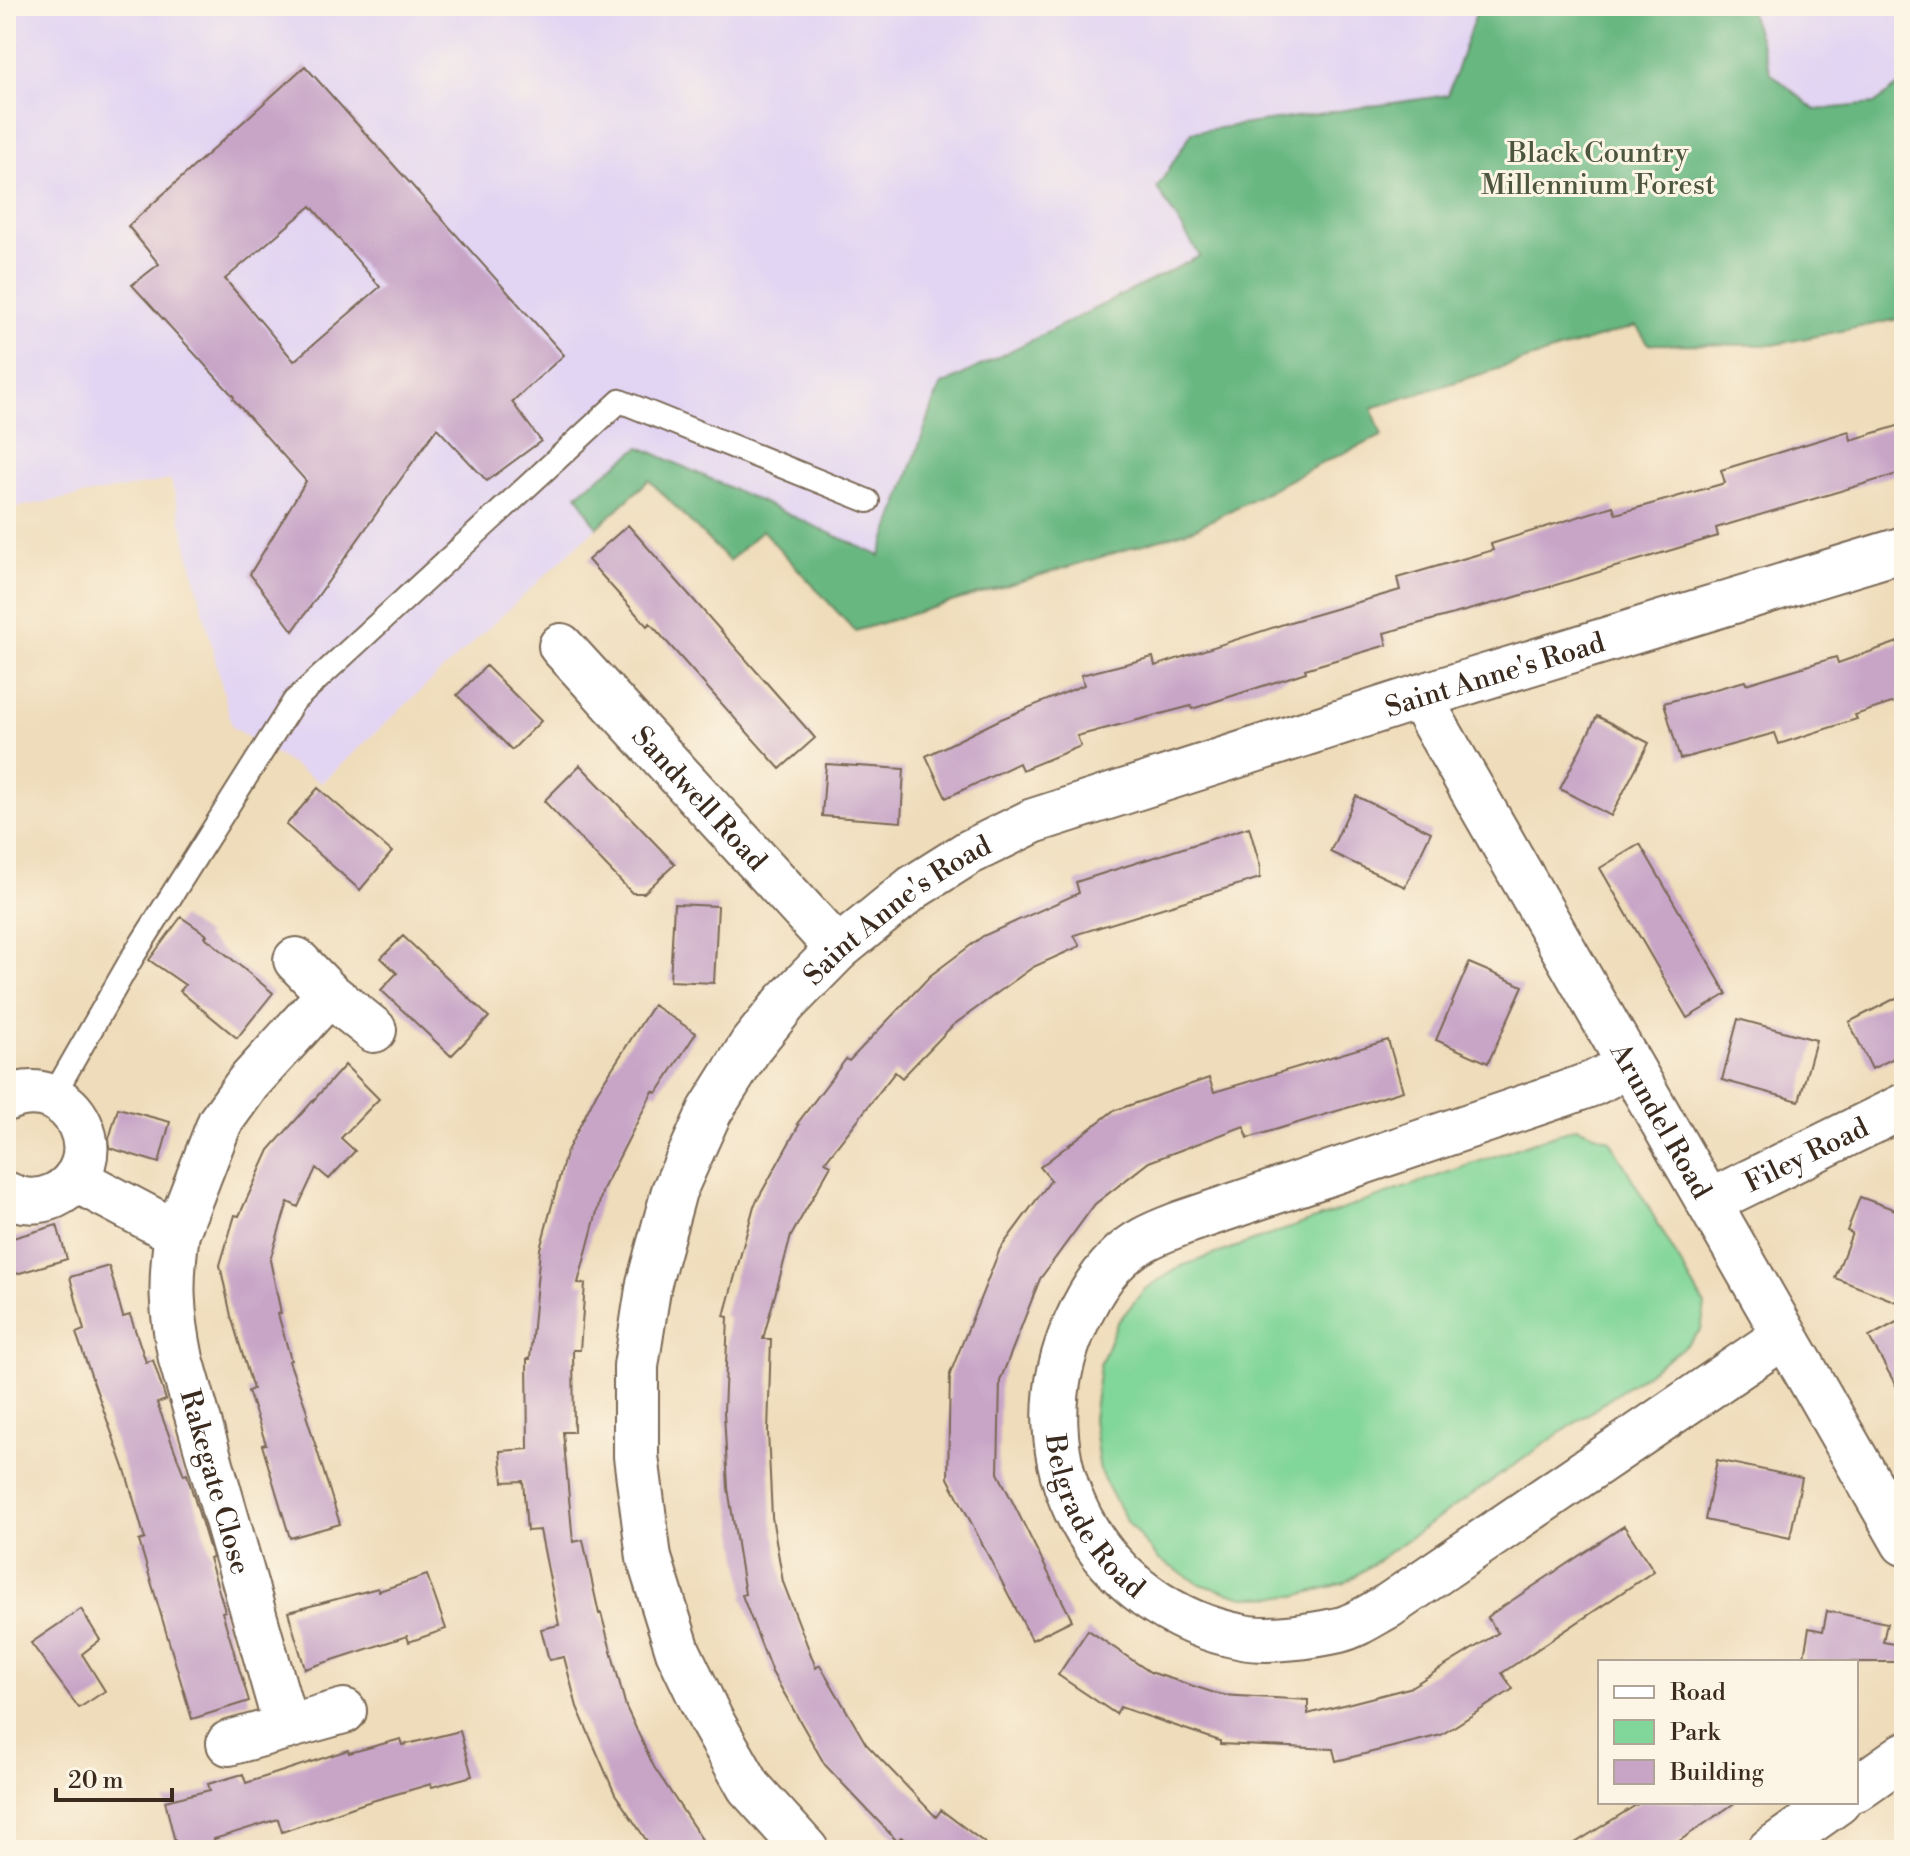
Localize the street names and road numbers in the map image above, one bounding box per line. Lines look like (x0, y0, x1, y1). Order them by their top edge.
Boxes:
street label: Saint Anne's Road (1381, 625, 1609, 726)
street label: Sandwell Road (624, 719, 774, 879)
street label: Saint Anne's Road (796, 828, 997, 993)
street label: Arundel Road (1601, 1036, 1719, 1205)
street label: Filey Road (1739, 1110, 1874, 1201)
street label: Rakegate Close (172, 1386, 258, 1579)
street label: Belgrade Road (1037, 1431, 1152, 1606)

